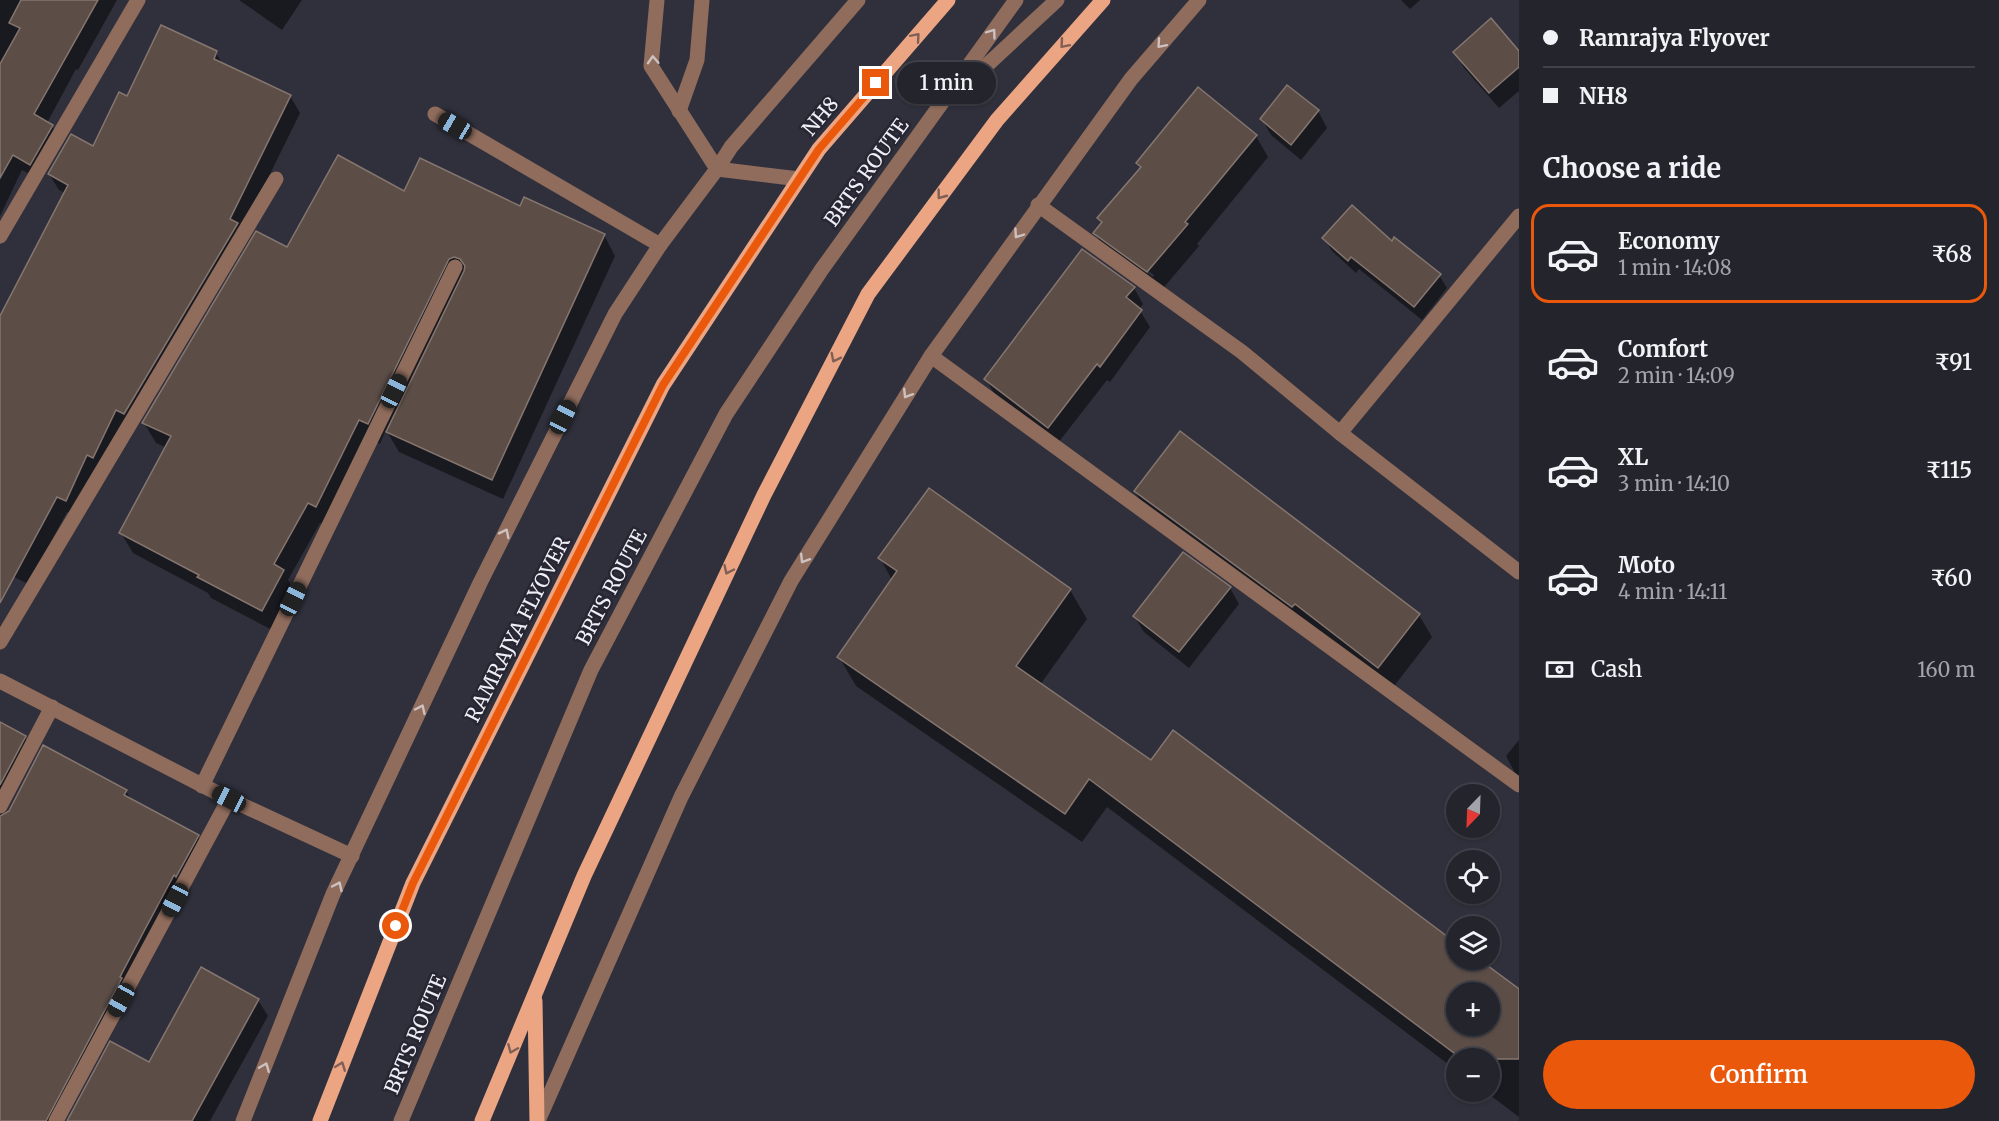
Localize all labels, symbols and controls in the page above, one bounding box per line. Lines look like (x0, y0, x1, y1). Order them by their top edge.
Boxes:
text: Ramrajya Flyover (1579, 24, 1770, 52)
one-way arrow (985, 29, 996, 40)
one-way arrow (909, 33, 920, 44)
one-way arrow (1060, 37, 1071, 48)
one-way arrow (1157, 37, 1168, 48)
one-way arrow (647, 55, 660, 64)
callout: 1 min (897, 62, 996, 104)
route end (862, 69, 889, 96)
text: 1 min (920, 70, 973, 95)
text: NH8 (1579, 82, 1628, 110)
street label: NH8 (797, 91, 843, 141)
car (435, 109, 475, 143)
street label: BRTS ROUTE (818, 113, 914, 231)
text: Choose a ride (1543, 151, 1721, 185)
one-way arrow (938, 189, 949, 200)
one-way arrow (1014, 227, 1025, 238)
icon: car (1546, 227, 1600, 281)
text: Economy (1618, 227, 1719, 255)
text: ₹68 (1931, 240, 1972, 268)
text: 1 min · 14:08 (1618, 255, 1732, 280)
icon: car (1546, 335, 1600, 389)
text: Comfort (1618, 335, 1708, 363)
text: ₹91 (1935, 348, 1972, 376)
one-way arrow (831, 352, 842, 362)
text: 2 min · 14:09 (1618, 363, 1735, 388)
car (378, 371, 410, 411)
one-way arrow (903, 388, 915, 398)
car (547, 397, 579, 437)
icon: car (1546, 443, 1600, 497)
text: XL (1618, 443, 1648, 471)
text: ₹115 (1926, 456, 1972, 484)
text: 3 min · 14:10 (1618, 471, 1730, 496)
street label: BRTS ROUTE (570, 525, 652, 649)
one-way arrow (497, 529, 509, 540)
street label: RAMRAJYA FLYOVER (459, 532, 575, 726)
icon: car (1546, 551, 1600, 605)
text: Moto (1618, 551, 1675, 579)
one-way arrow (801, 553, 812, 564)
one-way arrow (724, 563, 736, 574)
text: ₹60 (1930, 564, 1972, 592)
car (277, 579, 309, 619)
text: 4 min · 14:11 (1618, 579, 1727, 604)
icon: cash (1543, 653, 1576, 686)
text: Cash (1591, 655, 1642, 683)
text: 160 m (1917, 657, 1975, 682)
one-way arrow (413, 705, 425, 716)
car (209, 783, 249, 815)
north arrow (1446, 784, 1500, 838)
map controls (1446, 784, 1500, 1102)
button: locate (1446, 850, 1500, 904)
car (159, 880, 191, 920)
one-way arrow (330, 881, 342, 892)
route start (382, 912, 409, 939)
button: layers (1446, 916, 1500, 970)
street label: BRTS ROUTE (379, 970, 451, 1097)
car (104, 980, 138, 1020)
button: + (1446, 982, 1500, 1036)
button: Confirm (1543, 1040, 1975, 1109)
one-way arrow (507, 1043, 519, 1054)
button: − (1446, 1048, 1500, 1102)
one-way arrow (258, 1062, 270, 1073)
one-way arrow (334, 1062, 347, 1072)

